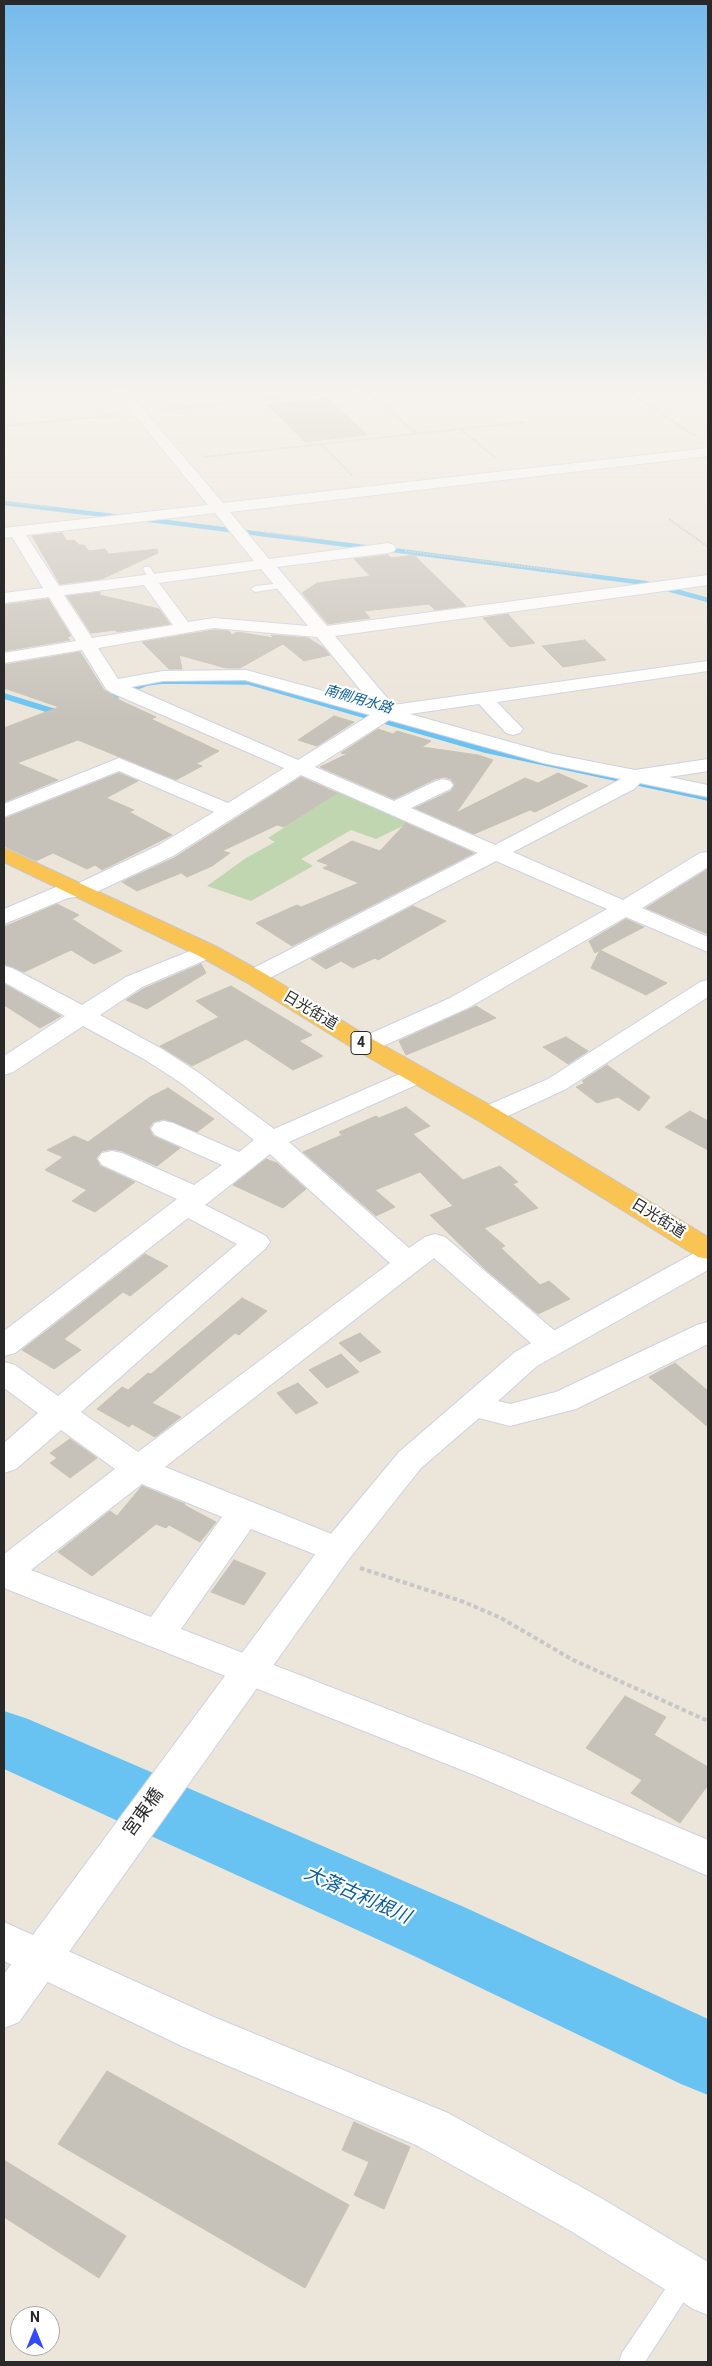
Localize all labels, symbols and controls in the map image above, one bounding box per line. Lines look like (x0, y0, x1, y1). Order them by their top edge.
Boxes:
water label: 南側用水路 (322, 682, 394, 718)
street label: 日光街道 (280, 988, 340, 1034)
road number: 4 (351, 1032, 371, 1054)
street label: 日光街道 (628, 1195, 688, 1243)
street label: 宮東橋 (119, 1785, 169, 1841)
water label: 大落古利根川 (300, 1862, 414, 1930)
north arrow (10, 2306, 60, 2356)
text: N (30, 2309, 40, 2325)

